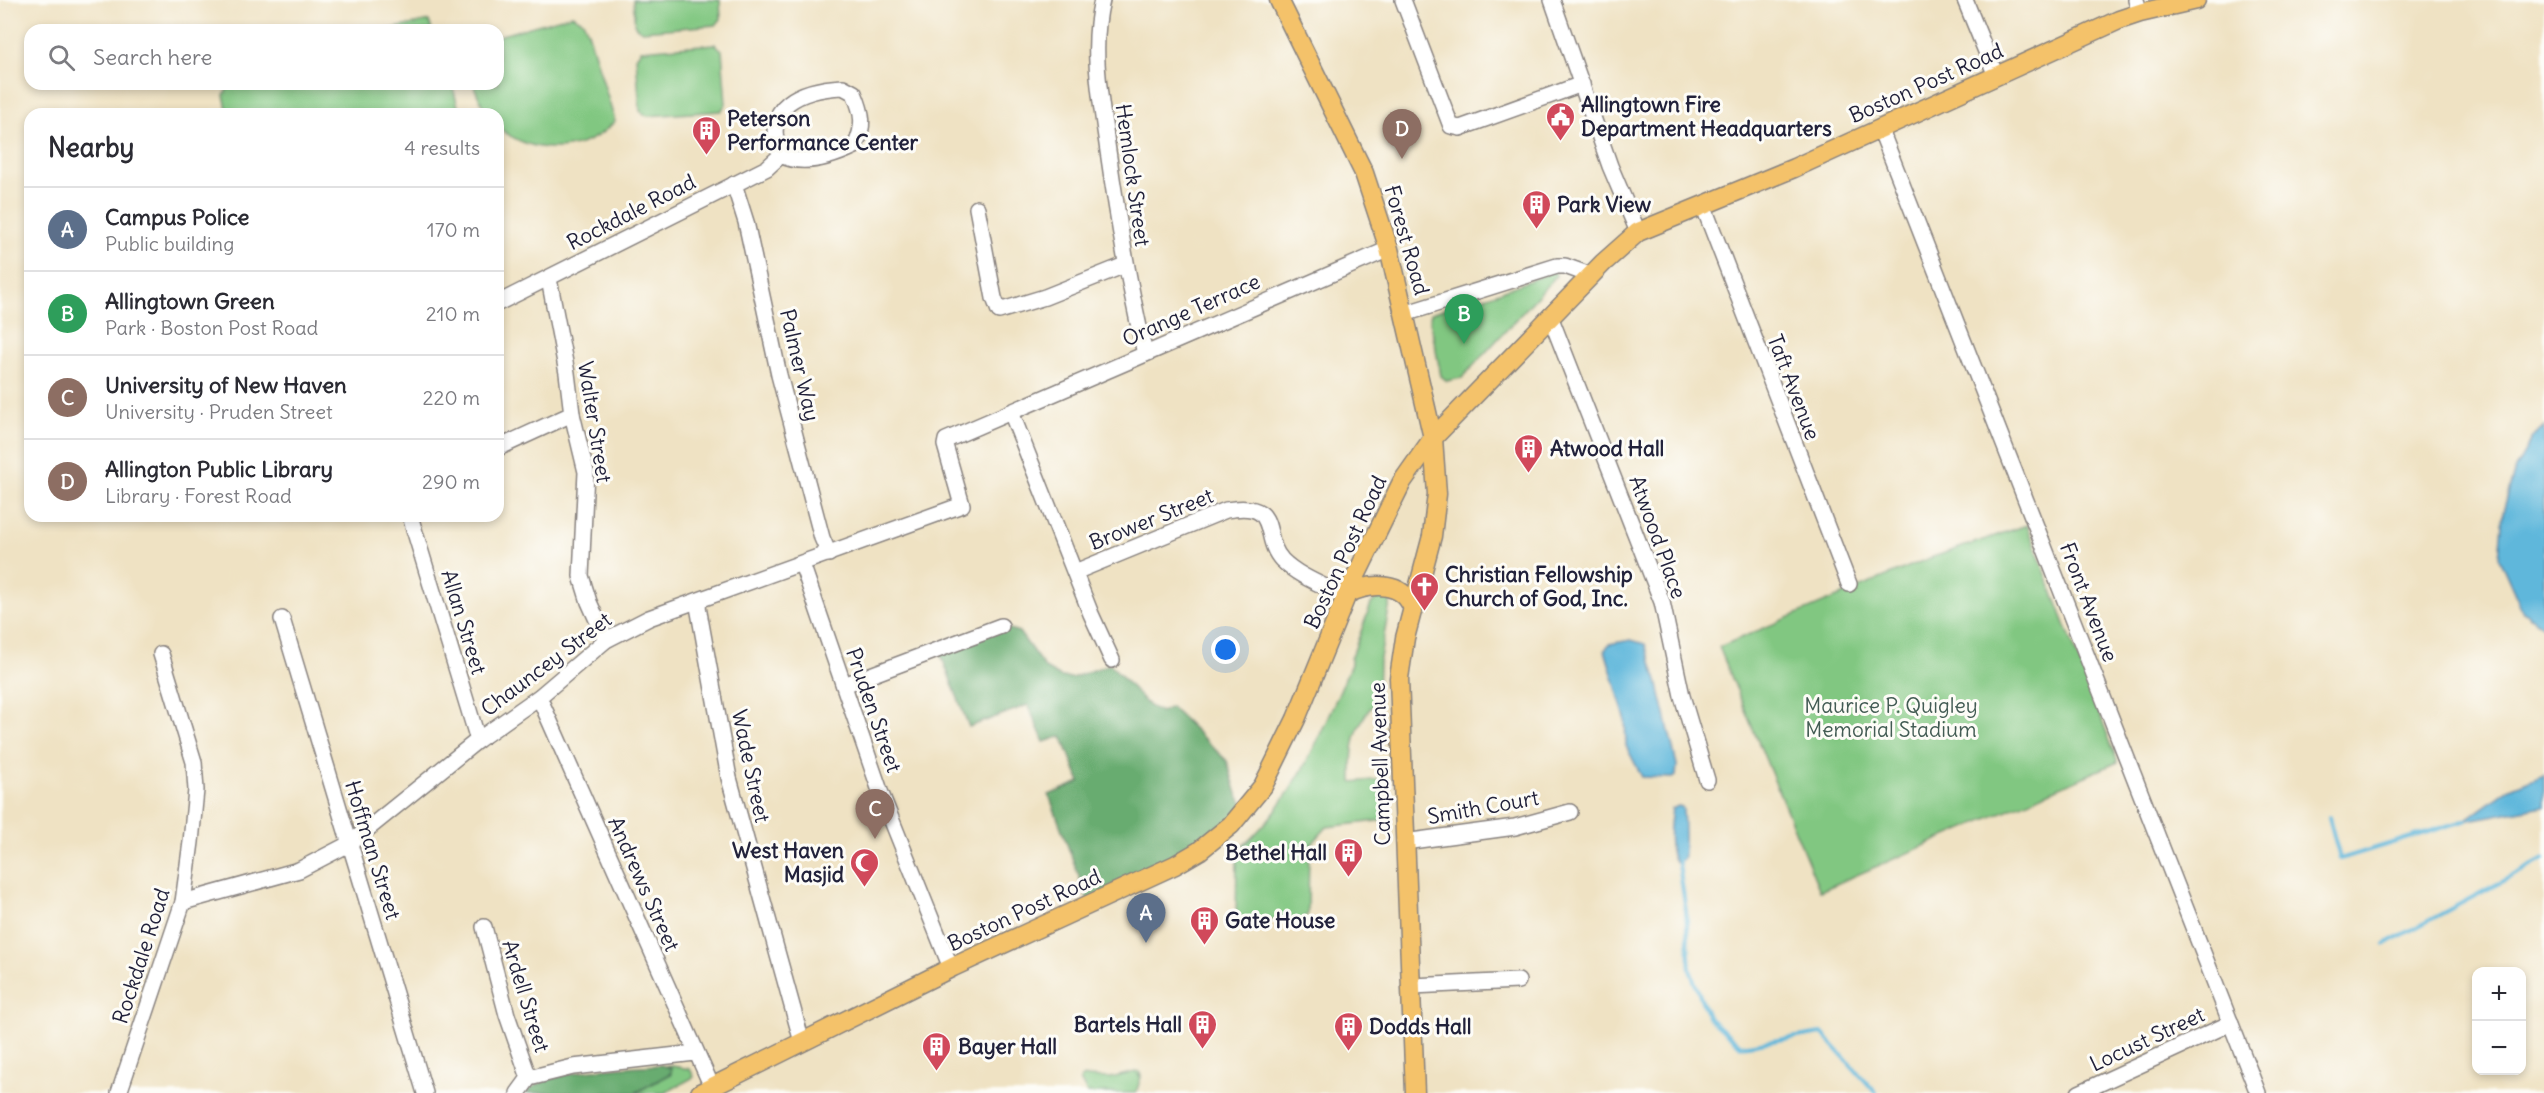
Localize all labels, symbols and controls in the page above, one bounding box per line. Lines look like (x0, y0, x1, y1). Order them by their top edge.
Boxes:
search box (24, 24, 504, 90)
street label: Boston Post Road (1845, 37, 2007, 129)
icon: search (45, 41, 78, 74)
text: Search here (93, 43, 212, 71)
place label: Allingtown Fire Department Headquarters (1581, 91, 1832, 142)
public building icon: Allingtown Fire Department Headquarters (1544, 100, 1576, 142)
street label: Hemlock Street (1110, 102, 1156, 248)
place label: Peterson Performance Center (727, 105, 919, 156)
pin: D (1382, 110, 1422, 159)
building icon: Peterson Performance Center (690, 114, 722, 156)
text: Nearby (48, 131, 134, 164)
text: 4 results (404, 135, 480, 160)
street label: Rockdale Road (562, 168, 700, 256)
street label: Forest Road (1378, 182, 1436, 298)
building icon: Park View (1520, 188, 1552, 230)
place label: Park View (1557, 191, 1652, 218)
text: Campus Police (105, 203, 249, 231)
text: A (61, 217, 74, 242)
text: 170 m (427, 217, 480, 242)
text: Public building (105, 231, 234, 256)
street label: Orange Terrace (1118, 268, 1264, 352)
text: Allingtown Green (105, 287, 275, 315)
pin: B (1444, 294, 1484, 344)
text: B (61, 301, 74, 326)
text: 210 m (426, 301, 480, 326)
street label: Palmer Way (774, 306, 826, 424)
text: Park · Boston Post Road (105, 315, 318, 340)
street label: Taft Avenue (1762, 330, 1826, 444)
street label: Walter Street (572, 359, 618, 485)
text: University of New Haven (105, 371, 347, 399)
text: C (61, 385, 74, 410)
text: 220 m (423, 385, 480, 410)
text: University · Pruden Street (105, 399, 333, 424)
building icon: Atwood Hall (1513, 432, 1545, 474)
place label: Atwood Hall (1550, 435, 1664, 462)
text: Allington Public Library (105, 455, 333, 483)
text: D (60, 469, 75, 494)
text: 290 m (422, 469, 480, 494)
street label: Boston Post Road (1298, 471, 1392, 633)
street label: Atwood Place (1623, 472, 1693, 602)
street label: Brower Street (1085, 482, 1217, 556)
text: Library · Forest Road (105, 483, 292, 508)
street label: Front Avenue (2054, 539, 2124, 665)
place label: Christian Fellowship Church of God, Inc. (1445, 561, 1633, 612)
street label: Allan Street (435, 566, 493, 678)
church icon: Christian Fellowship Church of God, Inc. (1408, 570, 1440, 612)
street label: Chauncey Street (475, 606, 617, 722)
your location (1211, 635, 1240, 664)
street label: Pruden Street (840, 644, 908, 776)
street label: Campbell Avenue (1364, 682, 1396, 846)
park label: Maurice P. Quigley Memorial Stadium (1804, 692, 1978, 743)
street label: Wade Street (726, 707, 776, 825)
street label: Hoffman Street (339, 777, 407, 923)
street label: Smith Court (1425, 784, 1541, 830)
pin: C (856, 790, 894, 839)
street label: Andrews Street (602, 813, 686, 955)
building icon: Bethel Hall (1332, 836, 1364, 878)
place label: West Haven Masjid (732, 837, 845, 888)
place label: Bethel Hall (1225, 839, 1327, 866)
mosque icon: West Haven Masjid (849, 846, 881, 888)
street label: Boston Post Road (943, 863, 1105, 957)
street label: Rockdale Road (106, 885, 176, 1027)
pin: A (1126, 894, 1166, 943)
building icon: Gate House (1188, 904, 1220, 946)
place label: Gate House (1225, 907, 1335, 934)
street label: Ardell Street (496, 937, 556, 1055)
map controls (2472, 967, 2526, 1075)
button: + (2472, 967, 2526, 1021)
street label: Locust Street (2085, 1001, 2209, 1077)
building icon: Bartels Hall (1187, 1008, 1219, 1050)
building icon: Dodds Hall (1332, 1010, 1364, 1052)
place label: Bartels Hall (1074, 1011, 1182, 1038)
place label: Dodds Hall (1369, 1013, 1471, 1040)
button: − (2472, 1021, 2526, 1075)
building icon: Bayer Hall (921, 1030, 953, 1072)
place label: Bayer Hall (958, 1033, 1057, 1060)

